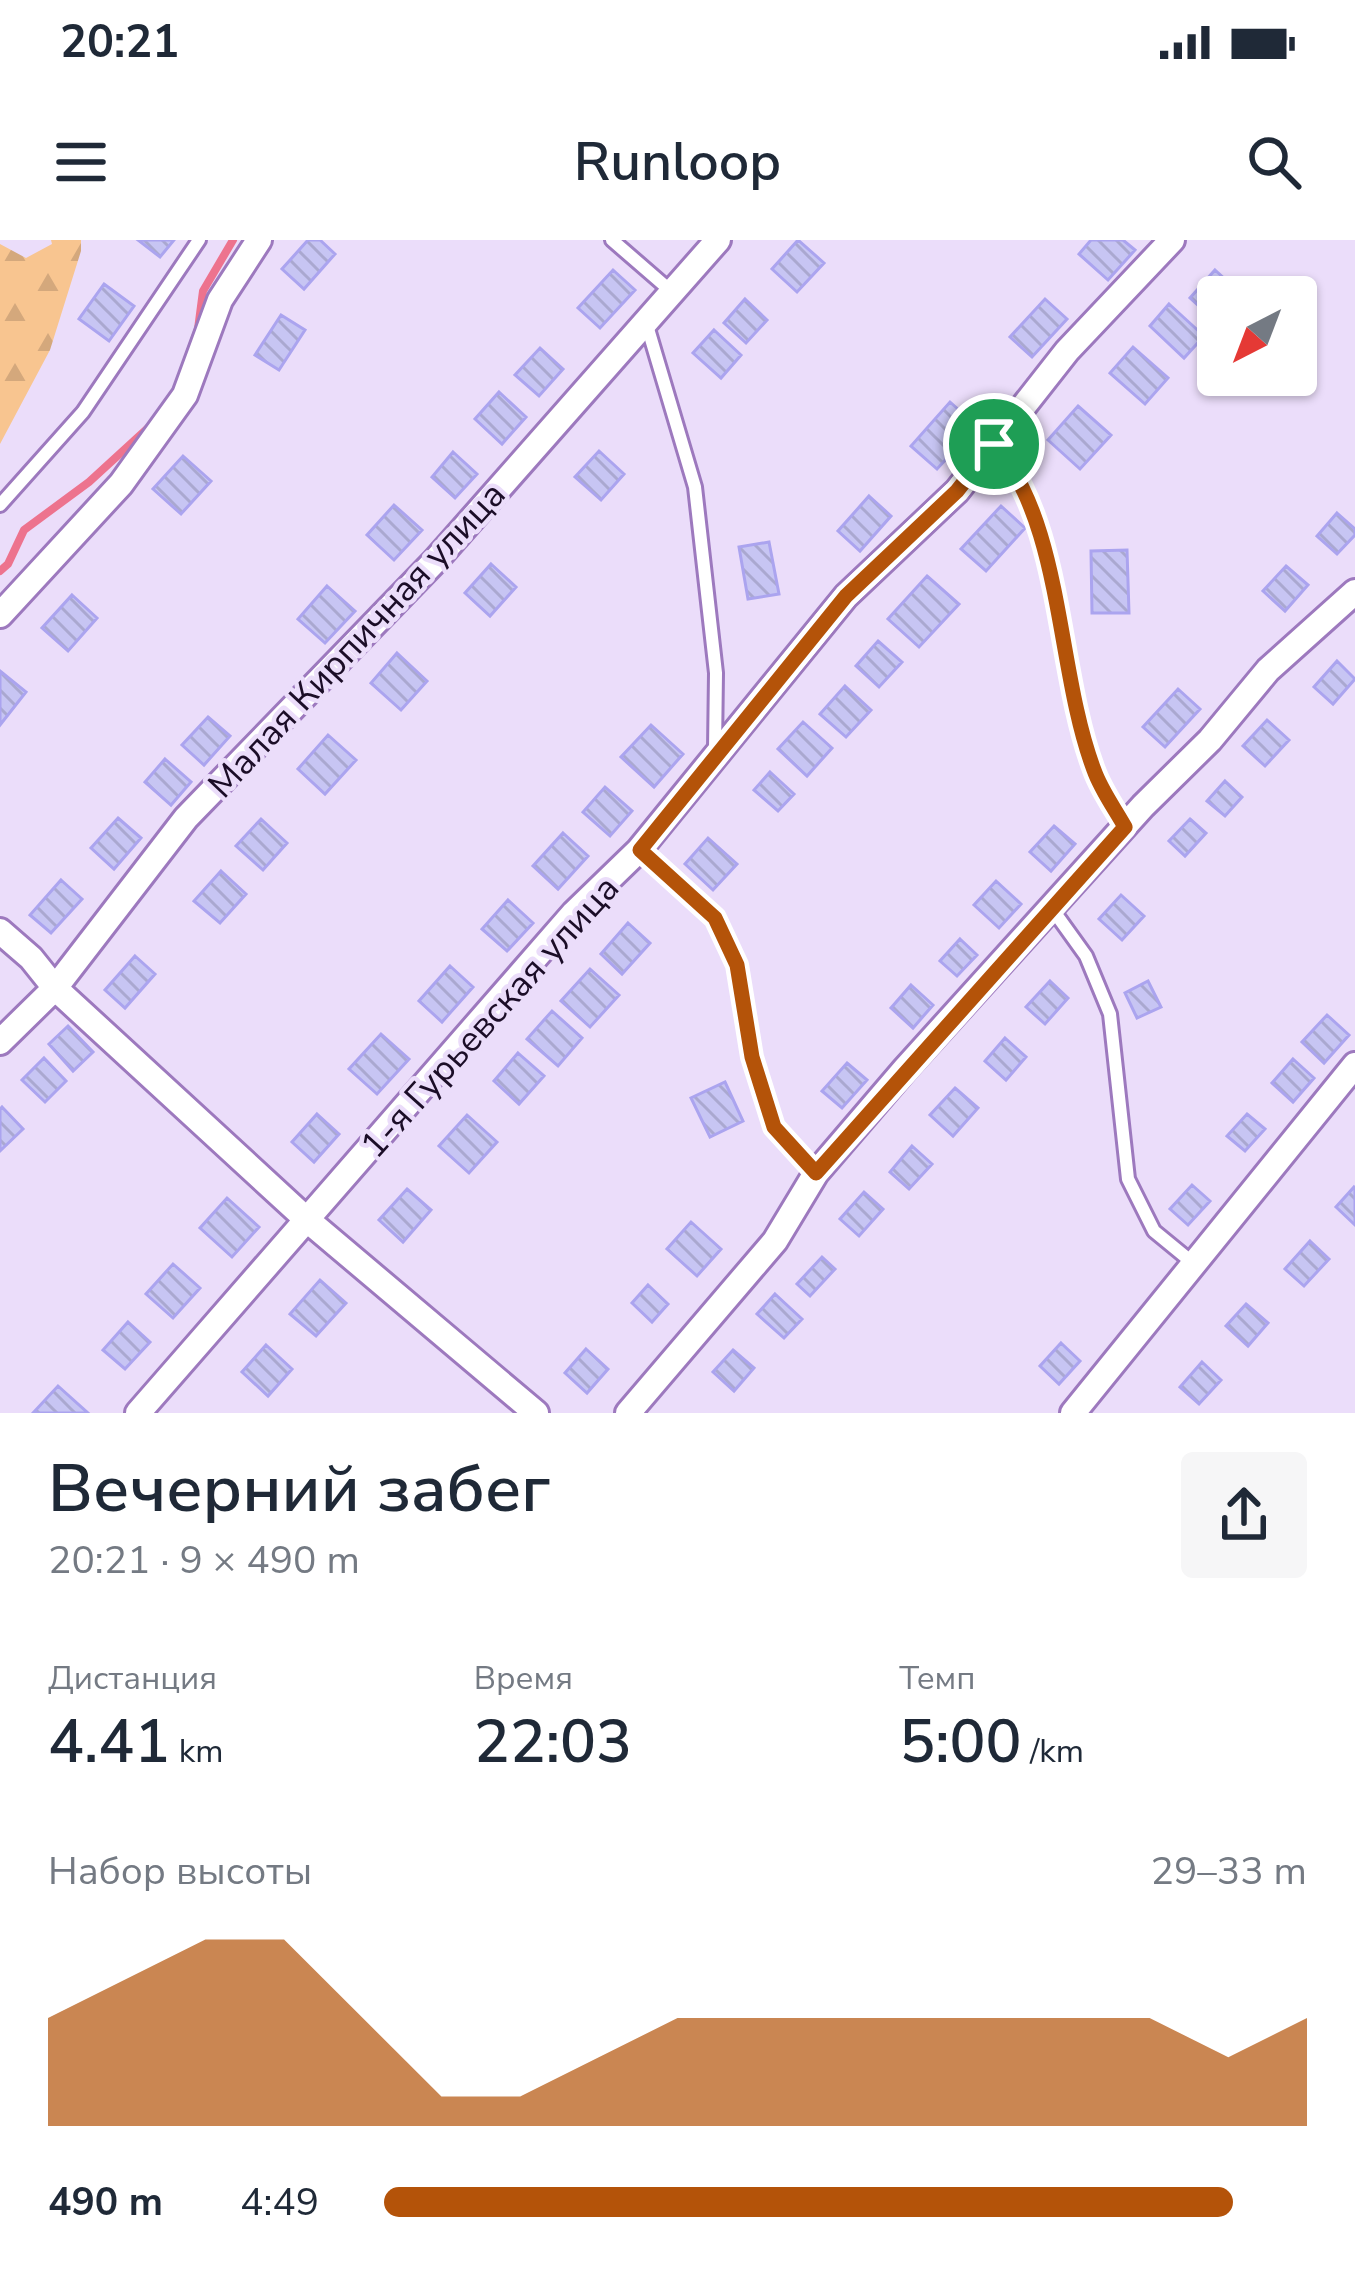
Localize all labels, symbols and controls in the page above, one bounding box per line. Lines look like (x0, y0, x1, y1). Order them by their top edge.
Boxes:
text: 20:21 (60, 12, 179, 73)
text: Runloop (574, 125, 781, 199)
icon: menu (48, 129, 114, 195)
icon: search (1241, 129, 1307, 195)
north arrow (1197, 276, 1317, 396)
map controls (1197, 276, 1317, 396)
pin (943, 393, 1045, 495)
icon: arrive (961, 411, 1027, 477)
street label: Малая Кирпичная улица (197, 471, 517, 809)
street label: 1-я Гурьевская улица (350, 865, 630, 1169)
text: Вечерний забег (48, 1444, 550, 1534)
button: share (1181, 1452, 1307, 1578)
text: 20:21 · 9 × 490 m (48, 1534, 360, 1587)
text: Дистанция (48, 1656, 217, 1701)
text: Время (474, 1656, 573, 1701)
text: Темп (899, 1656, 976, 1701)
text: 4.41 (48, 1701, 170, 1783)
text: 22:03 (474, 1701, 632, 1783)
text: 5:00 (899, 1701, 1022, 1783)
text: km (170, 1729, 223, 1774)
text: /km (1022, 1729, 1084, 1774)
text: Набор высоты (48, 1845, 312, 1898)
text: 29–33 m (1150, 1845, 1307, 1898)
text: 490 m (48, 2176, 163, 2229)
text: 4:49 (240, 2176, 319, 2229)

